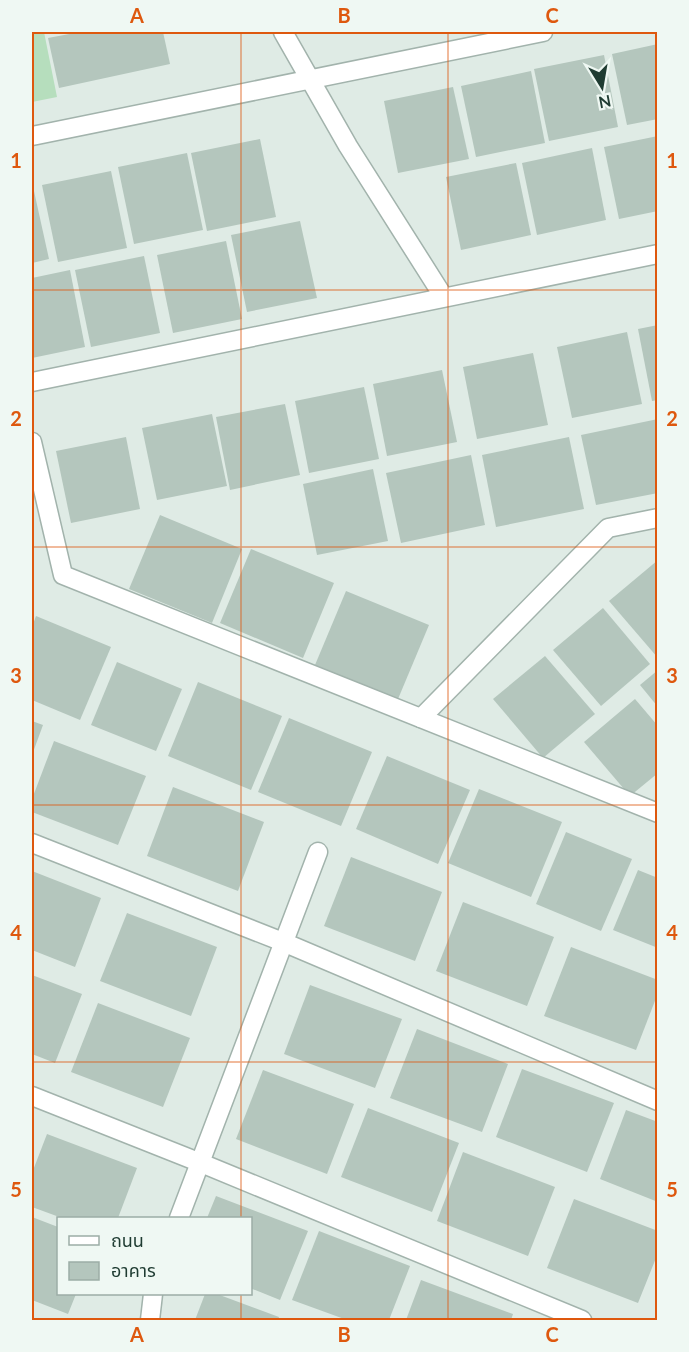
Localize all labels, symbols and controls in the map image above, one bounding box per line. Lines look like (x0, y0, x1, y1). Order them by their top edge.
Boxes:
text: A (129, 3, 144, 27)
text: B (337, 3, 351, 27)
text: C (545, 3, 559, 27)
north arrow (572, 57, 632, 117)
text: N (597, 92, 613, 113)
text: 1 (10, 148, 22, 172)
text: 1 (666, 148, 678, 172)
text: 2 (10, 406, 22, 430)
text: 2 (666, 406, 678, 430)
text: 3 (10, 663, 22, 687)
text: 3 (666, 663, 678, 687)
text: 4 (10, 920, 22, 944)
text: 4 (666, 920, 678, 944)
text: 5 (10, 1177, 22, 1201)
text: 5 (666, 1177, 678, 1201)
legend (57, 1217, 252, 1295)
text: ถนน (111, 1229, 144, 1251)
text: อาคาร (111, 1259, 156, 1281)
text: A (129, 1322, 144, 1346)
text: B (337, 1322, 351, 1346)
text: C (545, 1322, 559, 1346)

